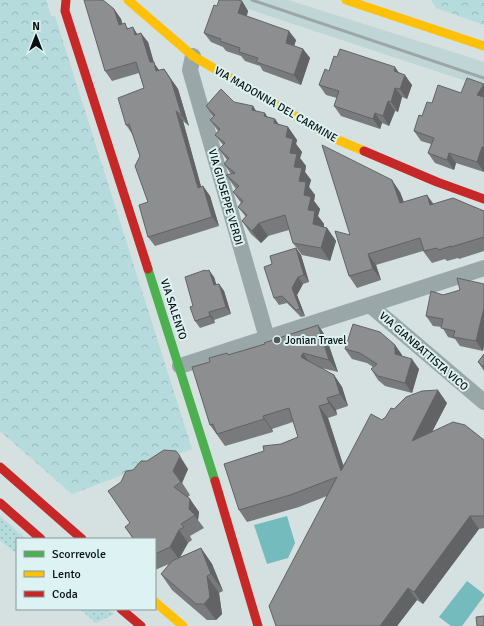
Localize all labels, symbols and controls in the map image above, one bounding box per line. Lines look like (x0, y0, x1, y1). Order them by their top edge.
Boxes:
north arrow (16, 16, 56, 56)
text: N (32, 20, 40, 33)
street label: VIA MADONNA DEL CARMINE (212, 64, 340, 145)
street label: VIA GIUSEPPE VERDI (206, 148, 245, 247)
street label: VIA SALENTO (158, 277, 189, 341)
street label: VIA GIANBATTISTA VICO (377, 309, 471, 393)
place label: Jonian Travel (285, 334, 346, 347)
marker: Jonian Travel (272, 335, 282, 345)
legend (16, 538, 156, 610)
text: Scorrevole (52, 547, 106, 562)
text: Lento (52, 567, 81, 582)
text: Coda (52, 587, 78, 602)

